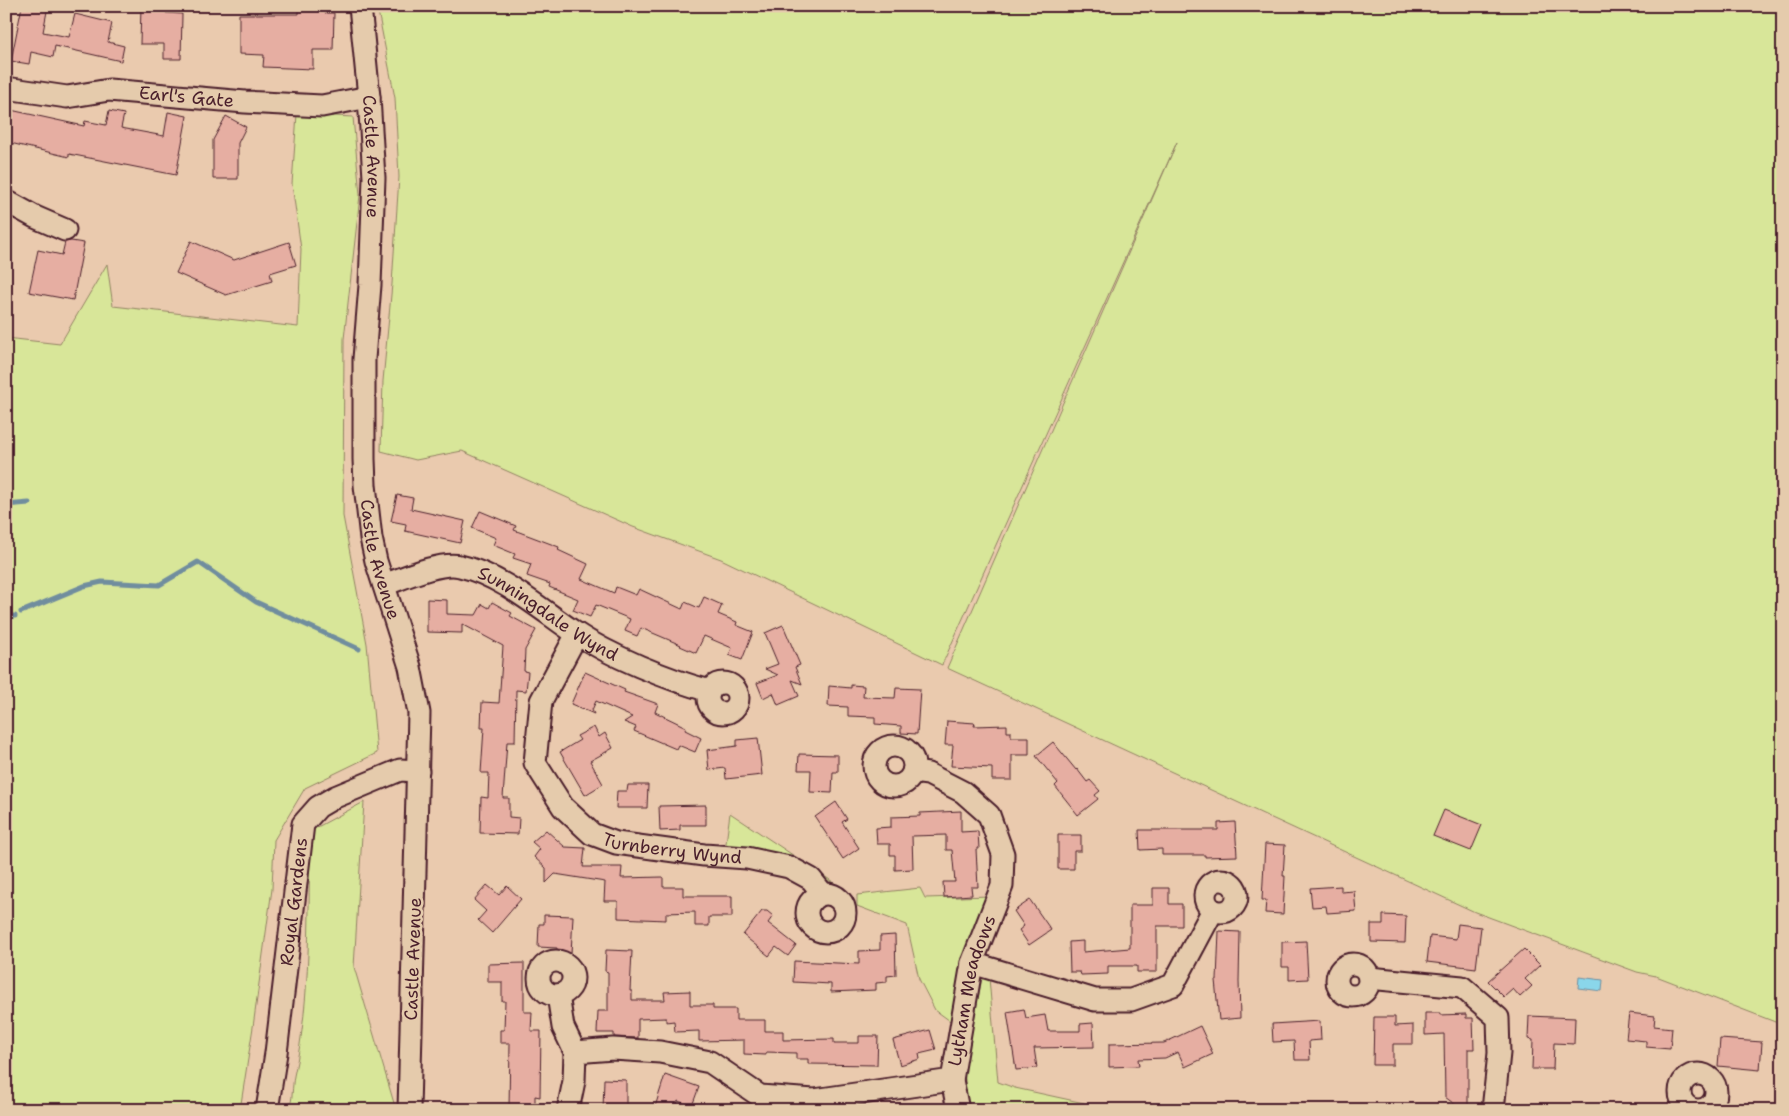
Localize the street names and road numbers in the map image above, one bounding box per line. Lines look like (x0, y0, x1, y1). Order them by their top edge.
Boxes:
street label: Earl's Gate (138, 81, 235, 113)
street label: Castle Avenue (357, 94, 386, 219)
street label: Castle Avenue (355, 498, 406, 623)
street label: Sunningdale Wynd (474, 561, 622, 667)
street label: Turnberry Wynd (599, 827, 743, 870)
street label: Royal Gardens (274, 836, 313, 967)
street label: Castle Avenue (399, 897, 427, 1021)
street label: Lytham Meadows (943, 911, 1002, 1068)

